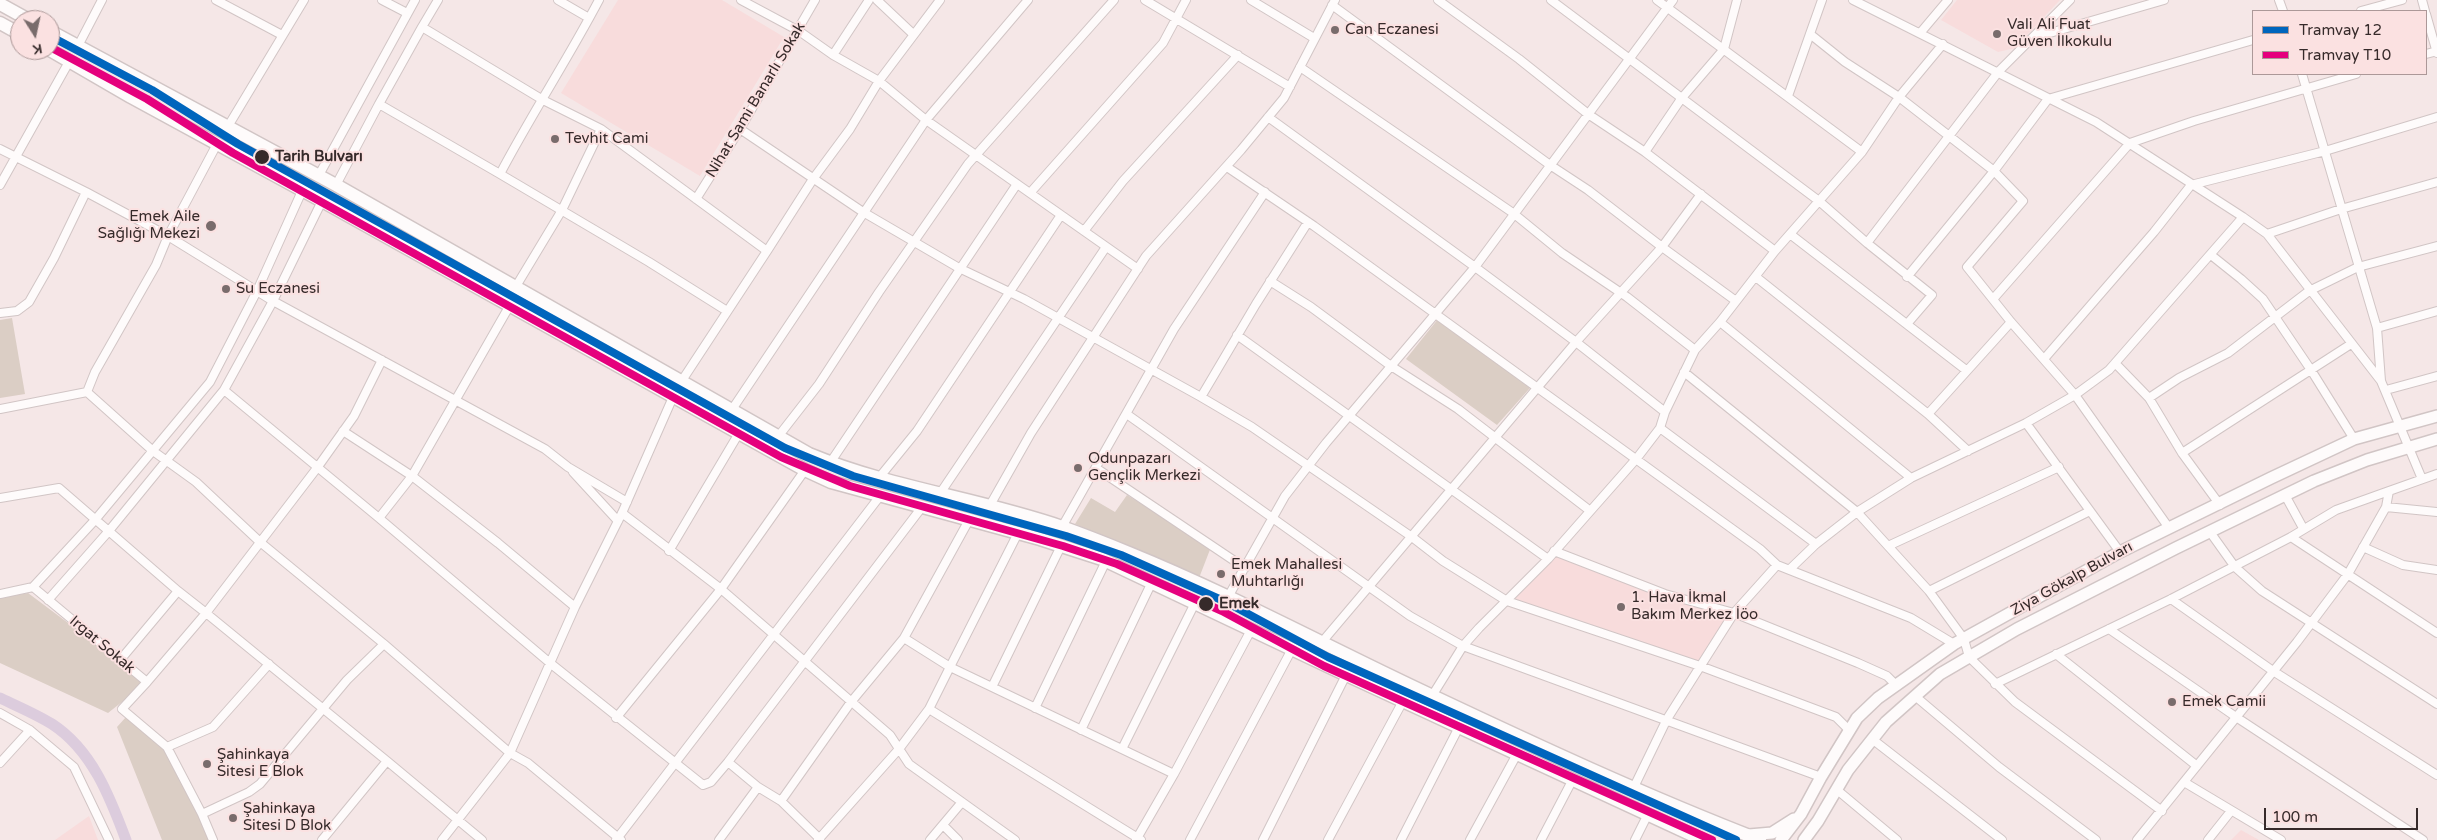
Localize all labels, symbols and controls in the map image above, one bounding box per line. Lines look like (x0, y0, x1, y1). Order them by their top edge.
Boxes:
north arrow (10, 10, 60, 60)
legend (2252, 10, 2427, 75)
place label: Vali Ali Fuat Güven İlkokulu (2007, 16, 2112, 51)
street label: Nihat Sami Banarlı Sokak (702, 19, 810, 181)
place label: Can Eczanesi (1345, 21, 1439, 39)
text: Tramvay 12 (2299, 21, 2382, 39)
marker: Can Eczanesi (1329, 24, 1341, 36)
marker: Vali Ali Fuat Güven İlkokulu (1991, 28, 2003, 40)
text: K (31, 40, 44, 58)
text: Tramvay T10 (2299, 46, 2391, 64)
place label: Tevhit Cami (565, 130, 648, 148)
marker: Tevhit Cami (549, 133, 561, 145)
marker: Tarih Bulvarı (253, 148, 271, 166)
place label: Tarih Bulvarı (275, 148, 363, 166)
place label: Emek Aile Sağlığı Mekezi (98, 208, 200, 243)
marker: Emek Aile Sağlığı Mekezi (204, 219, 218, 233)
place label: Su Eczanesi (236, 280, 320, 298)
marker: Su Eczanesi (220, 283, 232, 295)
place label: Odunpazarı Gençlik Merkezi (1088, 450, 1201, 485)
marker: Odunpazarı Gençlik Merkezi (1072, 462, 1084, 474)
street label: Ziya Gökalp Bulvarı (2008, 538, 2136, 620)
place label: Emek Mahallesi Muhtarlığı (1231, 556, 1342, 591)
marker: Emek Mahallesi Muhtarlığı (1215, 568, 1227, 580)
place label: 1. Hava İkmal Bakım Merkez İöo (1631, 589, 1758, 624)
marker: Emek (1197, 595, 1215, 613)
place label: Emek (1219, 595, 1259, 613)
marker: 1. Hava İkmal Bakım Merkez İöo (1615, 601, 1627, 613)
street label: Irgat Sokak (66, 612, 138, 678)
place label: Emek Camii (2182, 693, 2266, 711)
marker: Emek Camii (2166, 696, 2178, 708)
place label: Şahinkaya Sitesi E Blok (217, 746, 304, 781)
marker: Şahinkaya Sitesi E Blok (201, 758, 213, 770)
scale bar (2267, 798, 2421, 830)
place label: Şahinkaya Sitesi D Blok (243, 800, 331, 835)
text: 100 m (2272, 808, 2318, 826)
marker: Şahinkaya Sitesi D Blok (227, 812, 239, 824)

